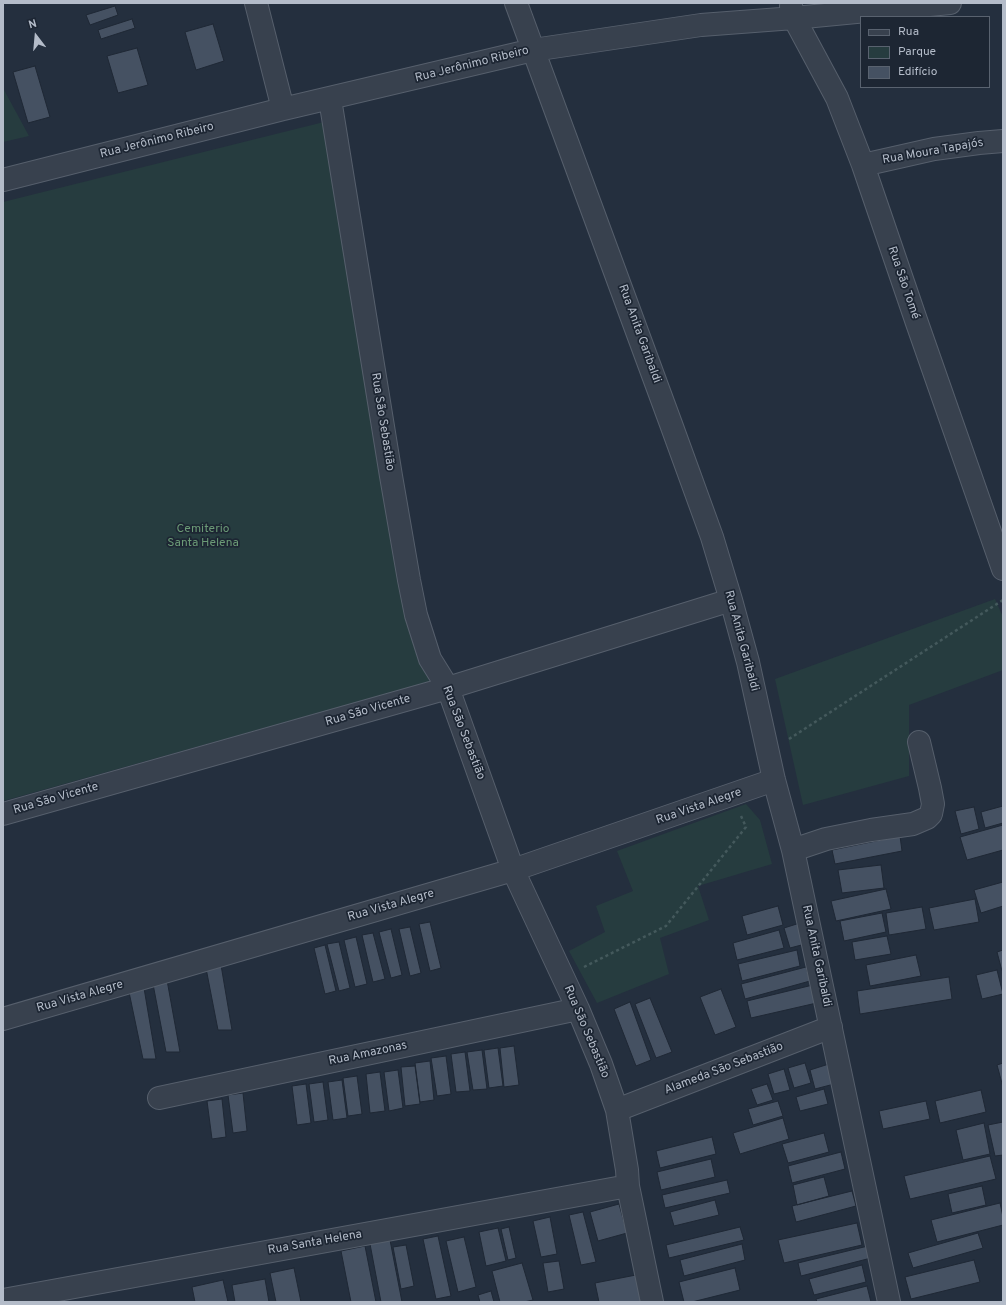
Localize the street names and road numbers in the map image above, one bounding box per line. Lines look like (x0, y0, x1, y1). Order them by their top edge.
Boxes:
street label: Rua Jerônimo Ribeiro (414, 44, 530, 86)
street label: Rua Jerônimo Ribeiro (99, 120, 215, 162)
street label: Rua Moura Tapajós (881, 136, 985, 168)
street label: Rua São Tomé (884, 245, 922, 321)
street label: Rua Anita Garibaldi (614, 283, 664, 385)
street label: Rua São Sebastião (367, 372, 397, 472)
street label: Rua Anita Garibaldi (721, 589, 761, 693)
street label: Rua São Sebastião (438, 684, 488, 782)
street label: Rua São Vicente (324, 692, 412, 730)
street label: Rua São Vicente (12, 780, 100, 818)
street label: Rua Vista Alegre (654, 786, 744, 828)
street label: Rua Vista Alegre (346, 887, 436, 925)
street label: Rua Anita Garibaldi (798, 904, 834, 1008)
street label: Rua Vista Alegre (35, 978, 125, 1016)
street label: Rua São Sebastião (560, 983, 612, 1081)
street label: Rua Amazonas (327, 1039, 409, 1069)
street label: Alameda São Sebastião (663, 1040, 785, 1098)
street label: Rua Santa Helena (267, 1228, 363, 1258)

